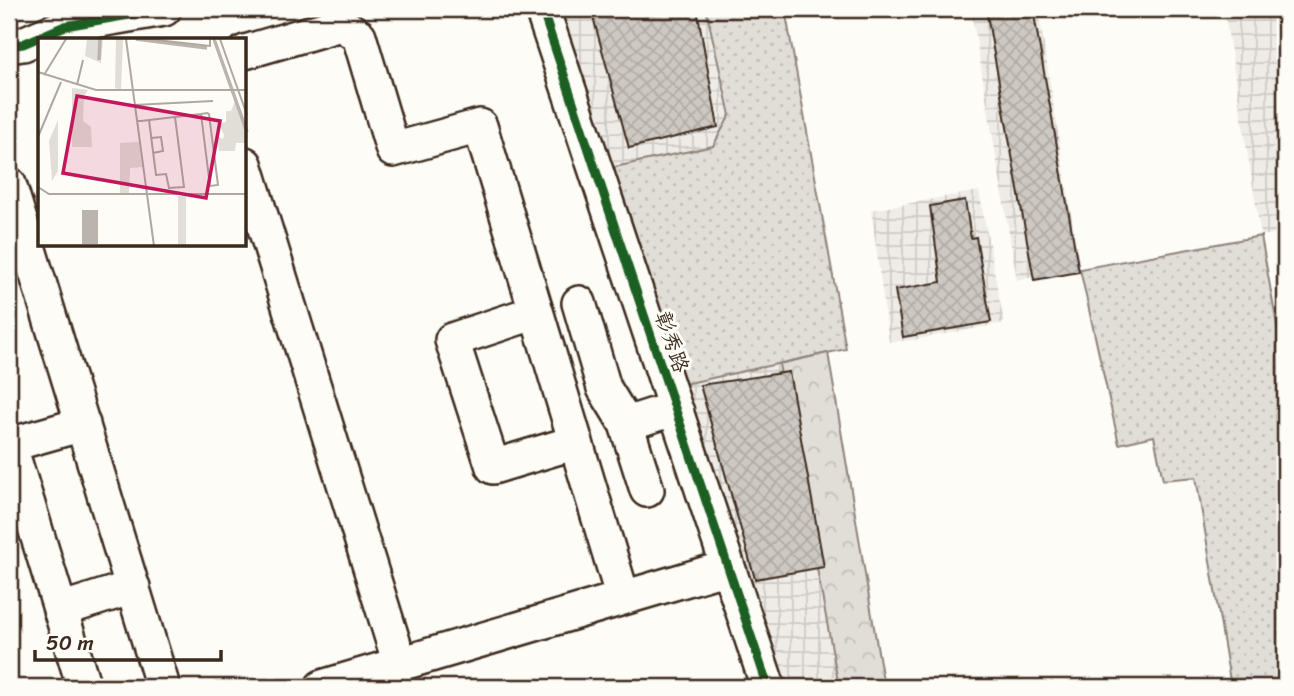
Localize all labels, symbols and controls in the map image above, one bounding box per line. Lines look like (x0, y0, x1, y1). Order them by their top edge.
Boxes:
inset map (38, 38, 247, 247)
street label: 彰秀路 (644, 306, 700, 378)
scale bar (35, 619, 220, 663)
text: 50 m (46, 624, 94, 662)

